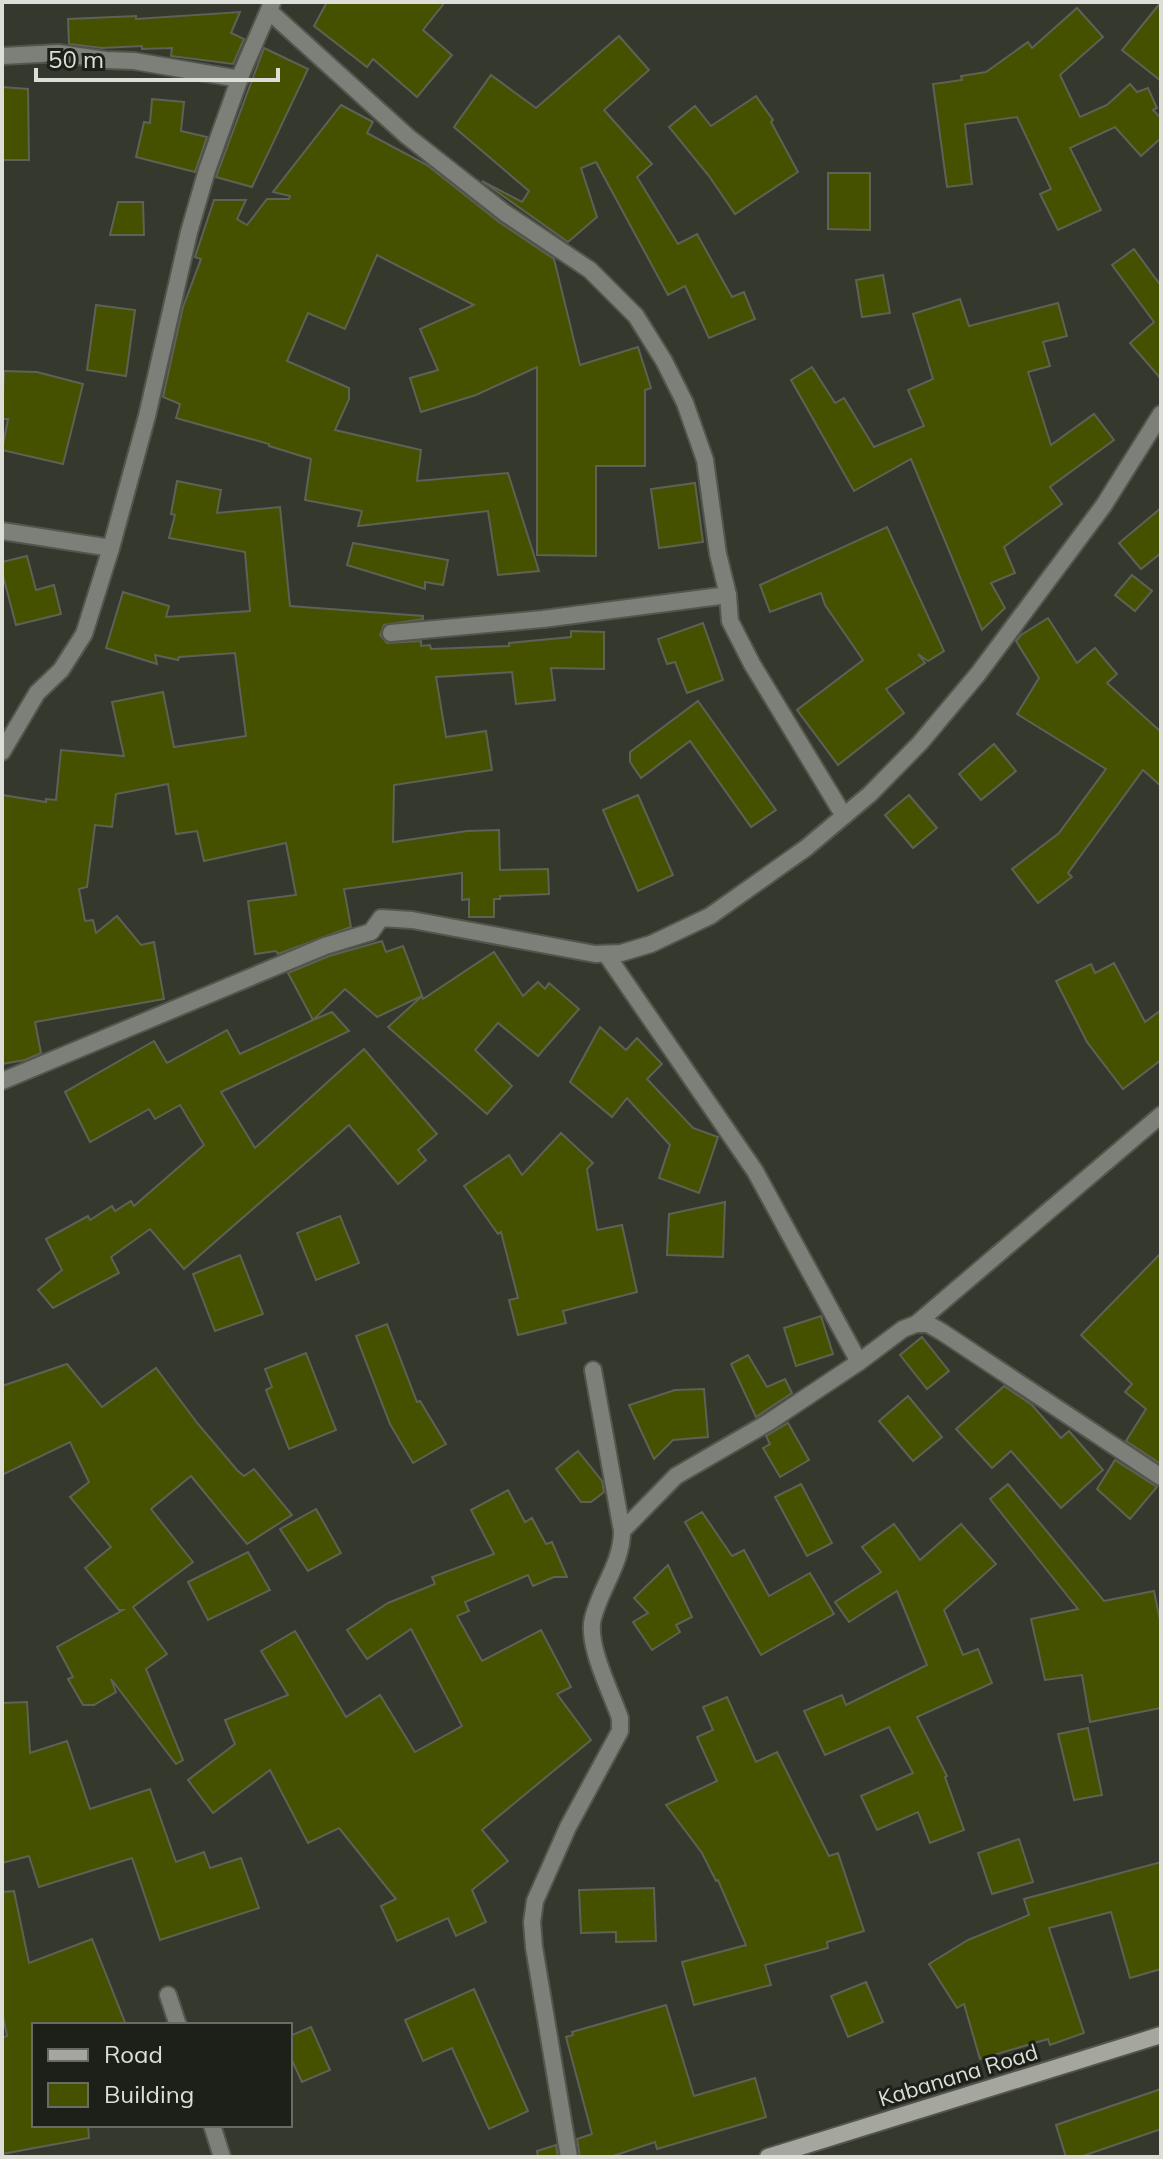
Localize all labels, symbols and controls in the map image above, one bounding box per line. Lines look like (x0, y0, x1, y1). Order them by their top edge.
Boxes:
scale bar (36, 32, 278, 82)
text: 50 m (48, 44, 104, 74)
legend (32, 2023, 292, 2127)
street label: Kabanana Road (875, 2037, 1041, 2113)
text: Road (104, 2039, 163, 2069)
text: Building (104, 2079, 194, 2109)

